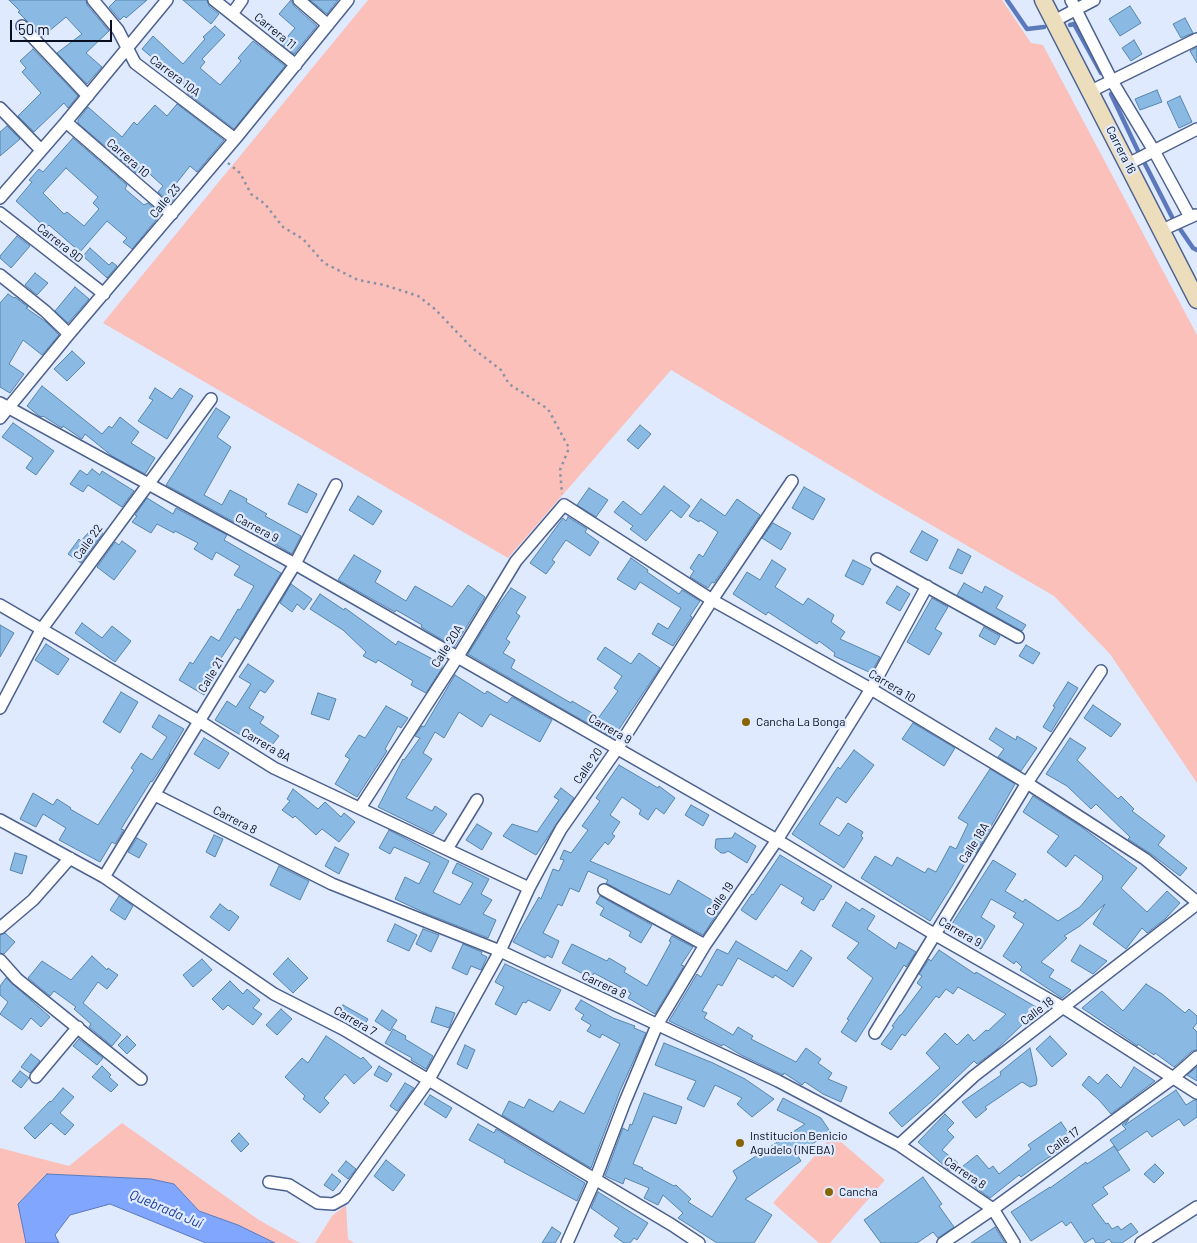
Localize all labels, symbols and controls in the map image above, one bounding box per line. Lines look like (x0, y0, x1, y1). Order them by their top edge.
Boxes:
scale bar (12, 10, 115, 42)
street label: Carrera 11 (251, 10, 299, 52)
text: 50 m (18, 20, 50, 38)
street label: Carrera 10A (147, 52, 203, 100)
street label: Carrera 16 (1103, 124, 1139, 176)
street label: Carrera 10 (104, 135, 152, 181)
street label: Calle 23 (147, 181, 183, 221)
street label: Carrera 9D (34, 220, 86, 266)
street label: Carrera 9 (233, 510, 281, 546)
street label: Calle 22 (70, 521, 106, 563)
street label: Calle 20A (428, 622, 466, 670)
street label: Calle 21 (195, 655, 227, 695)
street label: Carrera 10 (866, 666, 918, 706)
street label: Carrera 9 (586, 711, 634, 747)
place label: Cancha La Bonga (756, 715, 845, 729)
marker: Cancha La Bonga (740, 716, 752, 728)
street label: Carrera 8A (239, 725, 293, 765)
street label: Calle 20 (570, 745, 606, 787)
street label: Carrera 8 (211, 803, 259, 837)
street label: Calle 18A (956, 820, 992, 866)
street label: Calle 19 (703, 879, 737, 919)
street label: Carrera 9 (936, 914, 984, 950)
street label: Carrera 8 (579, 968, 629, 1002)
street label: Calle 18 (1017, 994, 1057, 1028)
street label: Carrera 7 (331, 1003, 379, 1039)
street label: Calle 17 (1044, 1124, 1082, 1158)
place label: Institucion Benicio Agudelo (INEBA) (750, 1129, 848, 1157)
marker: Institucion Benicio Agudelo (INEBA) (734, 1137, 746, 1149)
street label: Carrera 8 (941, 1154, 989, 1192)
place label: Cancha (839, 1185, 878, 1199)
water label: Quebrada Juí (127, 1186, 205, 1232)
marker: Cancha (823, 1186, 835, 1198)

